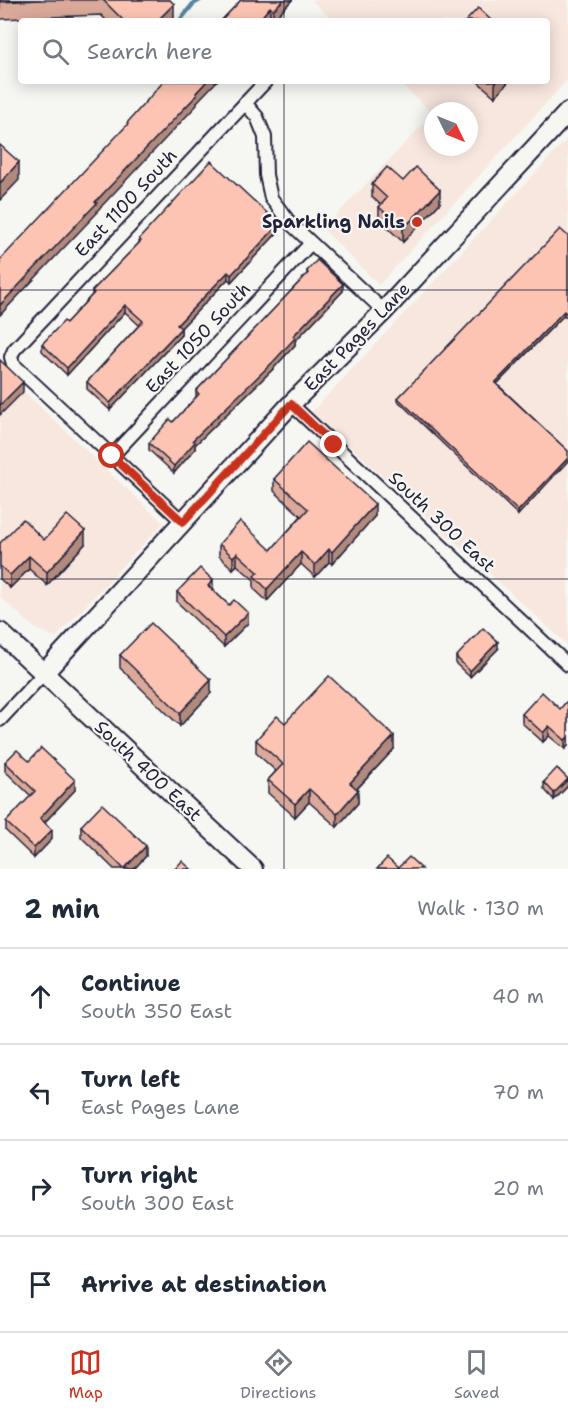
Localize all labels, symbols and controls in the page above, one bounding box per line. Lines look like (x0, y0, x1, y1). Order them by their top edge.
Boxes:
search box (18, 18, 550, 84)
icon: search (39, 35, 72, 68)
text: Search here (87, 37, 213, 66)
north arrow (424, 102, 478, 156)
street label: East 1100 South (70, 144, 182, 262)
place label: Sparkling Nails (262, 210, 405, 234)
marker: Sparkling Nails (410, 215, 424, 229)
street label: East 1050 South (140, 277, 256, 399)
street label: East Pages Lane (299, 277, 415, 397)
route end (320, 431, 346, 457)
route start (98, 442, 124, 468)
street label: South 300 East (383, 466, 501, 578)
street label: South 400 East (89, 715, 207, 827)
text: 2 min (24, 891, 100, 926)
text: Walk · 130 m (417, 895, 544, 921)
text: Continue (81, 969, 181, 998)
icon: ahead (24, 980, 57, 1013)
text: 40 m (492, 983, 544, 1009)
text: South 350 East (81, 998, 232, 1024)
text: Turn left (81, 1065, 180, 1094)
icon: left (24, 1076, 57, 1109)
text: 70 m (492, 1079, 544, 1105)
text: East Pages Lane (81, 1094, 240, 1120)
text: Turn right (81, 1161, 198, 1190)
icon: right (24, 1172, 57, 1205)
text: 20 m (493, 1175, 544, 1201)
text: South 300 East (81, 1190, 234, 1216)
icon: arrive (24, 1268, 57, 1301)
text: Arrive at destination (81, 1270, 327, 1299)
tab: Map (69, 1346, 103, 1403)
tab: Directions (240, 1346, 317, 1403)
tab: Saved (454, 1346, 499, 1403)

